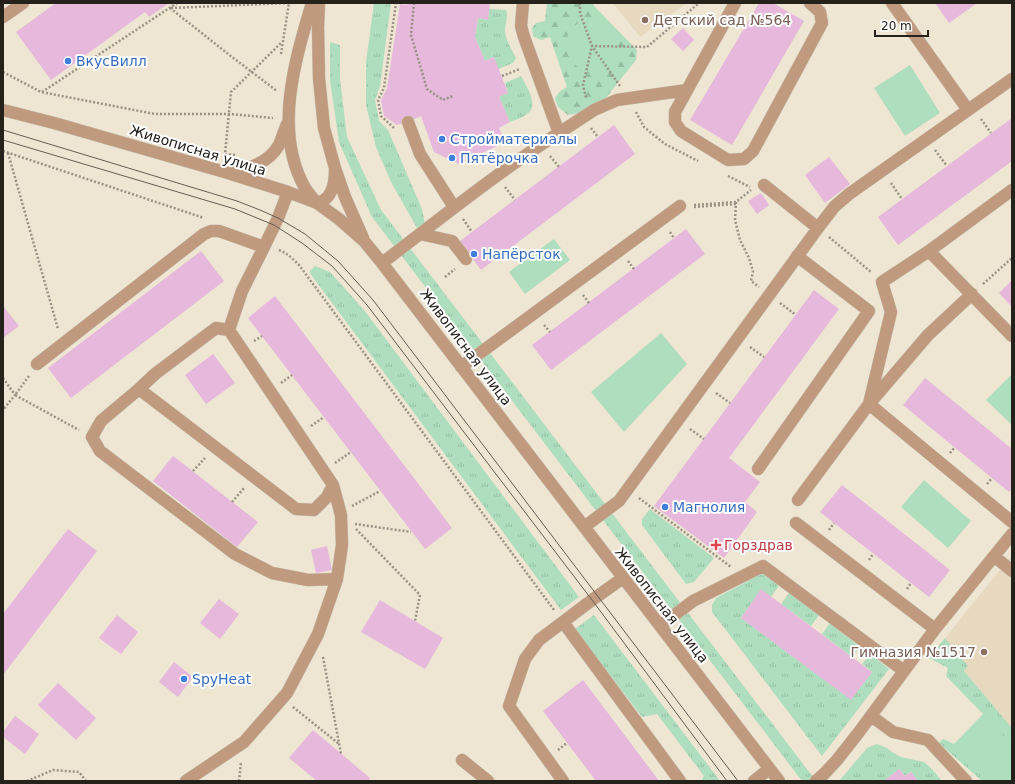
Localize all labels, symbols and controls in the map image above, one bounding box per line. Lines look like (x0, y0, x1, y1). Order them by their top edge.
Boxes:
place label: Детский сад №564 (653, 12, 791, 28)
scale bar (875, 12, 928, 38)
marker: Детский сад №564 (640, 15, 650, 25)
text: 20 m (881, 19, 912, 33)
place label: ВкусВилл (76, 53, 147, 69)
marker: ВкусВилл (63, 56, 73, 66)
street label: Живописная улица (128, 122, 268, 178)
place label: Стройматериалы (450, 131, 577, 147)
marker: Стройматериалы (437, 134, 447, 144)
place label: Пятёрочка (460, 150, 538, 166)
marker: Пятёрочка (447, 153, 457, 163)
place label: Напёрсток (482, 246, 561, 262)
marker: Напёрсток (469, 249, 479, 259)
street label: Живописная улица (417, 285, 515, 409)
place label: Магнолия (673, 499, 745, 515)
marker: Магнолия (660, 502, 670, 512)
place label: Горздрав (724, 537, 793, 553)
marker: Горздрав (711, 540, 721, 550)
street label: Живописная улица (612, 544, 712, 666)
place label: Гимназия №1517 (850, 644, 976, 660)
marker: Гимназия №1517 (979, 647, 989, 657)
place label: SpyHeat (192, 671, 252, 687)
marker: SpyHeat (179, 674, 189, 684)

